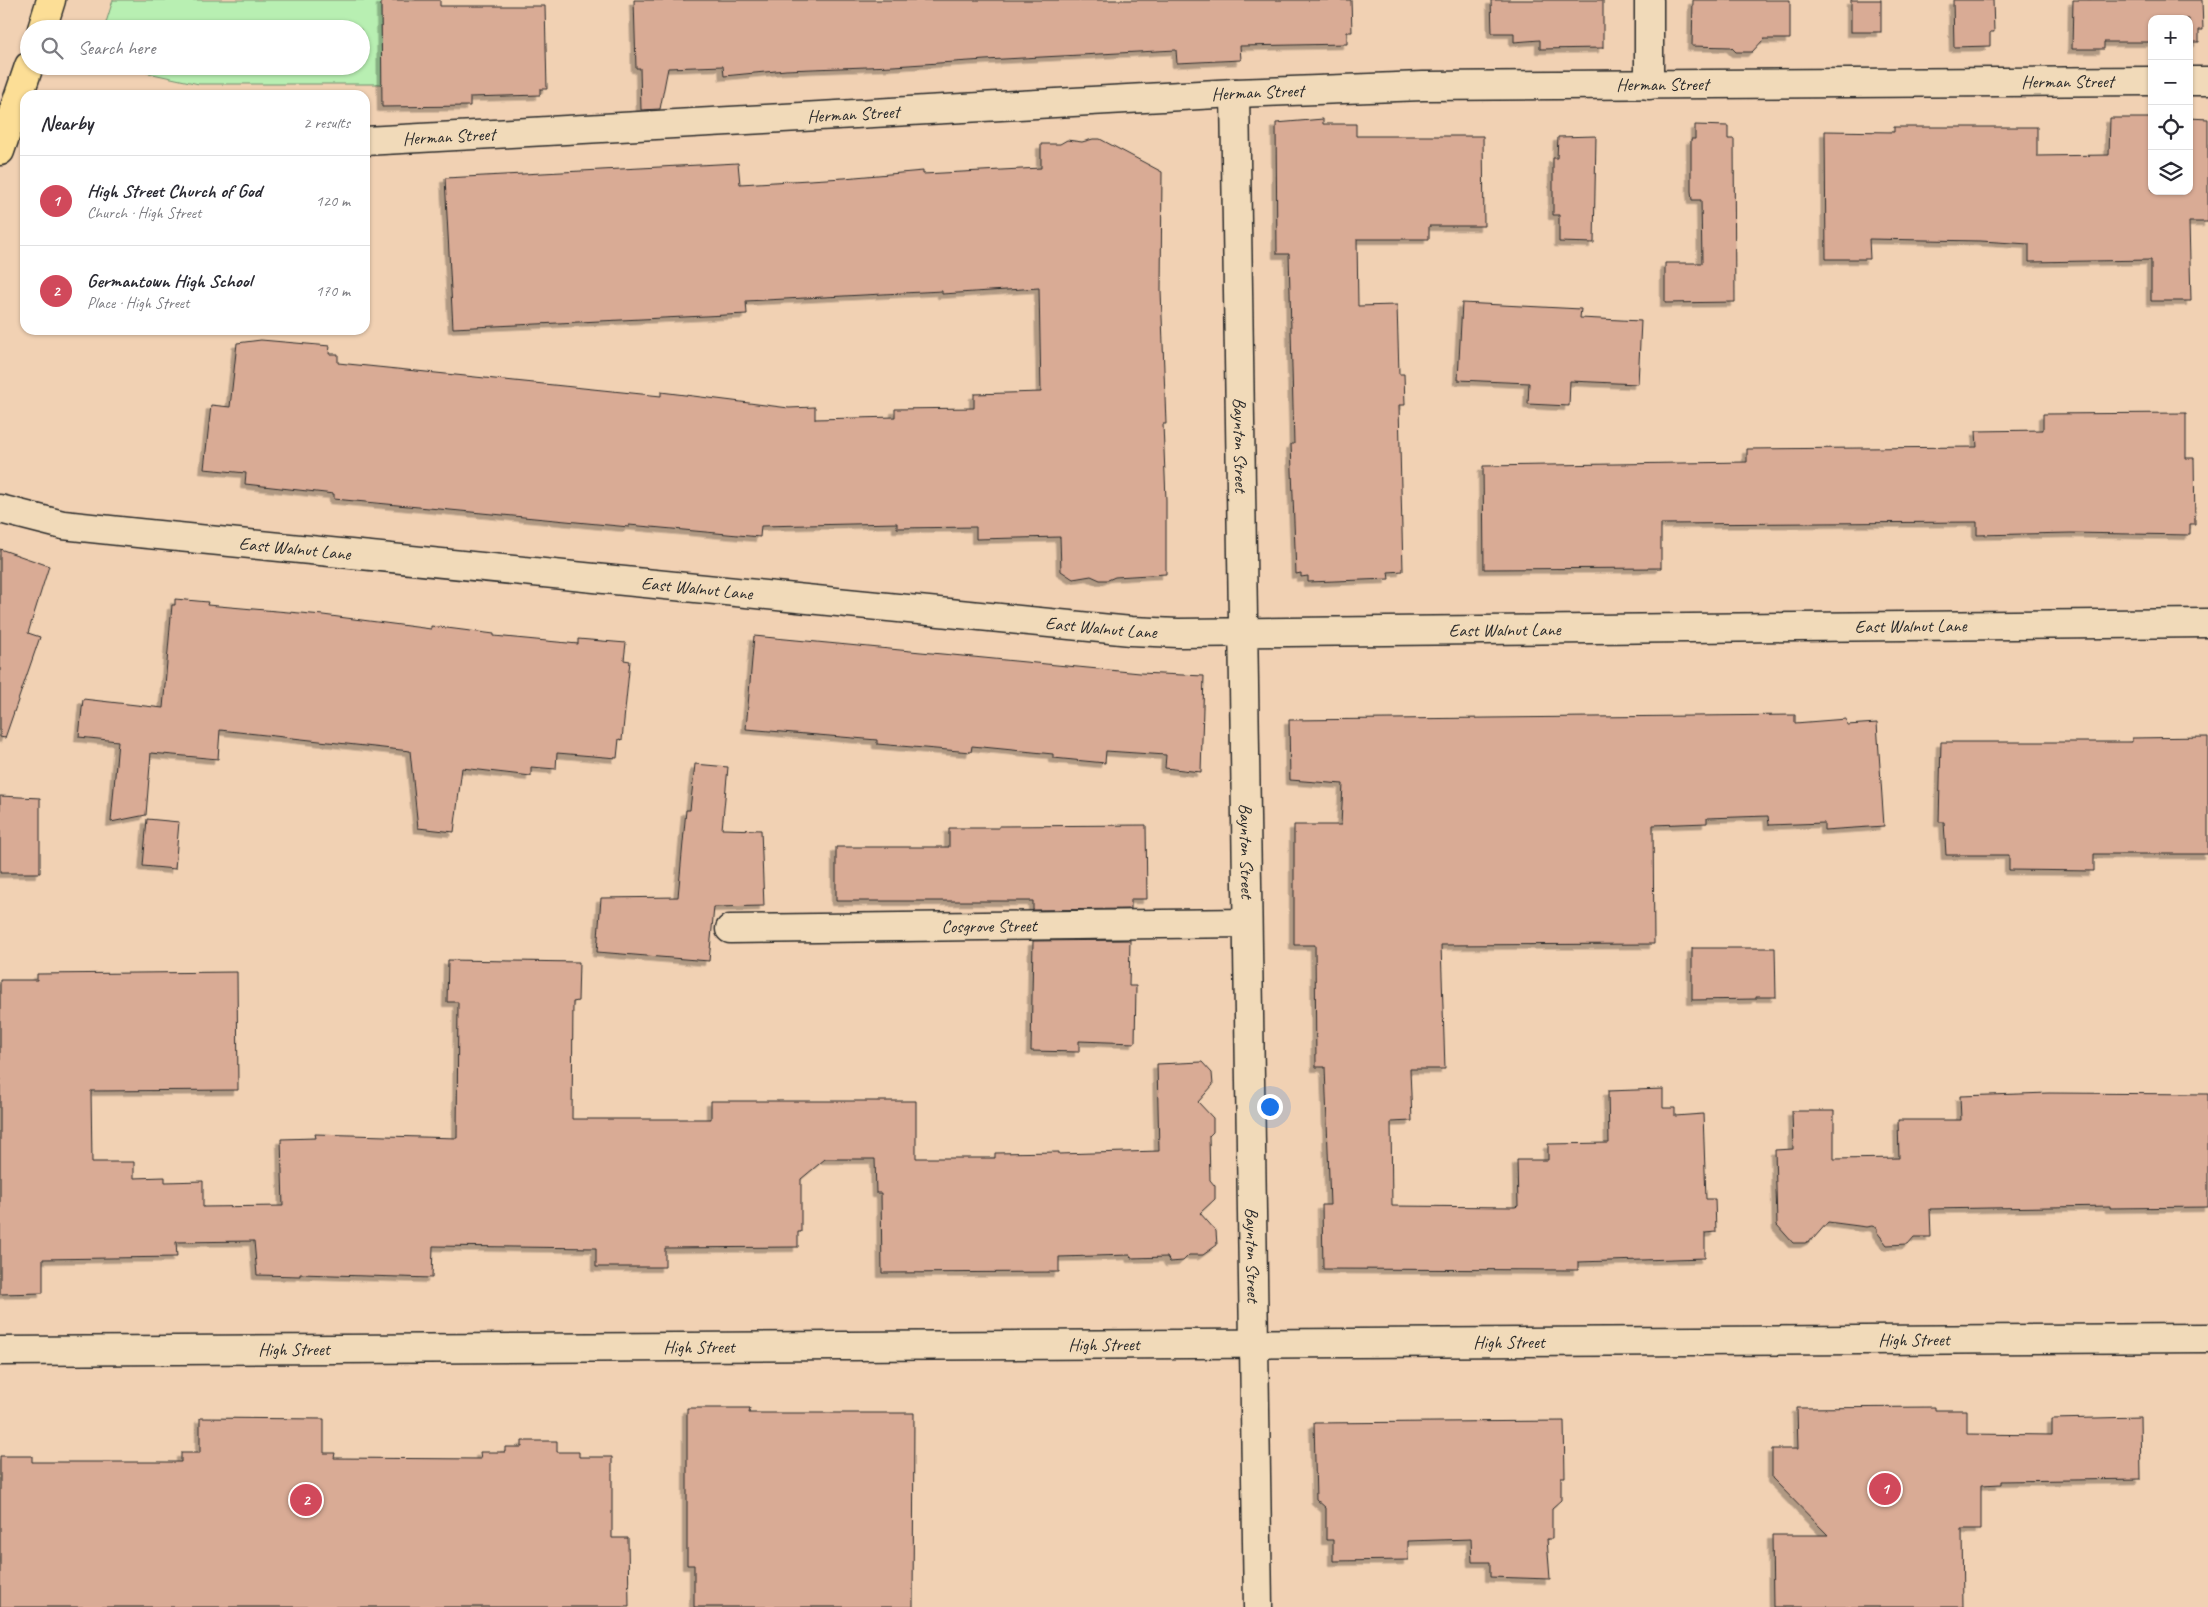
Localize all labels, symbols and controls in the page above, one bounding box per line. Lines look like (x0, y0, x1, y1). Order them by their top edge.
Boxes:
map controls (2148, 15, 2193, 195)
button: + (2148, 15, 2193, 60)
search box (20, 20, 370, 75)
icon: search (38, 34, 66, 62)
text: Search here (78, 36, 155, 60)
button: − (2148, 60, 2193, 105)
street label: Herman Street (2021, 70, 2117, 93)
street label: Herman Street (1616, 73, 1712, 96)
street label: Herman Street (1211, 79, 1307, 105)
street label: Herman Street (806, 100, 903, 128)
button: locate (2148, 105, 2193, 150)
text: Nearby (40, 110, 93, 136)
text: 2 results (303, 113, 350, 133)
street label: Herman Street (402, 123, 499, 150)
button: layers (2148, 150, 2193, 195)
text: High Street Church of God (87, 179, 261, 203)
text: 1 (52, 191, 60, 211)
text: 120 m (316, 191, 350, 211)
text: Church · High Street (87, 203, 201, 223)
text: Germantown High School (87, 269, 252, 293)
text: 2 (52, 281, 60, 301)
text: 170 m (316, 281, 350, 301)
text: Place · High Street (87, 293, 189, 313)
street label: Baynton Street (1229, 397, 1252, 495)
street label: East Walnut Lane (238, 532, 353, 565)
street label: East Walnut Lane (640, 572, 755, 605)
street label: East Walnut Lane (1044, 612, 1158, 643)
street label: East Walnut Lane (1855, 614, 1968, 637)
street label: East Walnut Lane (1449, 618, 1562, 641)
street label: Baynton Street (1235, 803, 1258, 901)
street label: Cosgrove Street (941, 914, 1039, 938)
your location (1257, 1094, 1283, 1120)
street label: Baynton Street (1241, 1207, 1264, 1304)
street label: High Street (1878, 1329, 1952, 1351)
street label: High Street (1473, 1331, 1547, 1353)
street label: High Street (1068, 1333, 1142, 1356)
street label: High Street (663, 1336, 737, 1358)
street label: High Street (258, 1338, 332, 1360)
pin: 1 (1869, 1470, 1901, 1508)
pin: 2 (290, 1481, 322, 1519)

